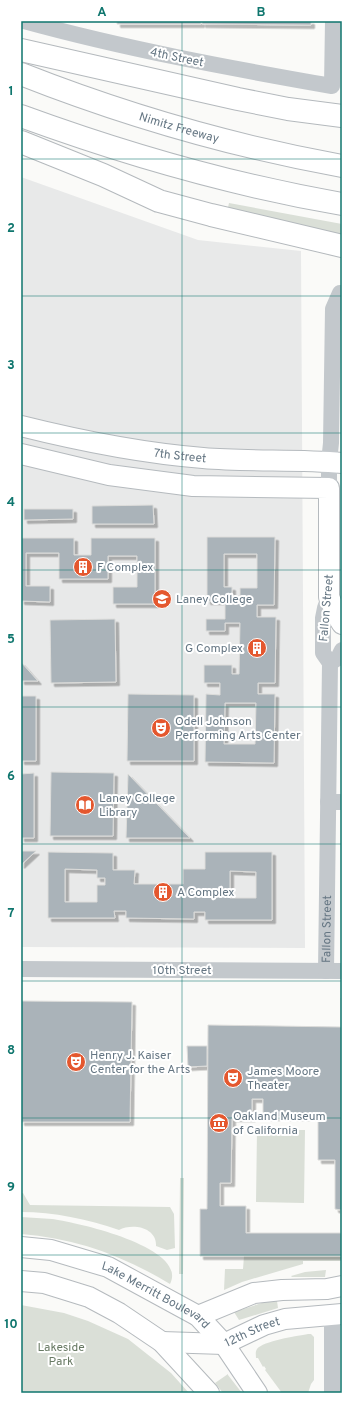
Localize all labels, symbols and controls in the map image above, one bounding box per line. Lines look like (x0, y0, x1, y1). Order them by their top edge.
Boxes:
text: A (97, 5, 107, 21)
text: B (257, 5, 266, 21)
street label: 4th Street (149, 45, 205, 71)
text: 1 (8, 84, 14, 100)
street label: Nimitz Freeway (137, 109, 221, 147)
text: 2 (7, 221, 15, 237)
text: 3 (7, 358, 15, 374)
street label: 7th Street (153, 446, 207, 467)
text: 4 (7, 495, 15, 511)
building icon: F Complex (72, 556, 94, 578)
place label: F Complex (97, 560, 154, 576)
street label: Fallon Street (316, 574, 338, 642)
school or university icon: Laney College (151, 588, 173, 610)
place label: Laney College (176, 592, 252, 608)
text: 5 (7, 632, 15, 648)
building icon: G Complex (246, 637, 268, 659)
place label: G Complex (185, 641, 243, 657)
place label: Odell Johnson Performing Arts Center (175, 714, 301, 744)
theatre icon: Odell Johnson Performing Arts Center (150, 717, 172, 739)
text: 6 (7, 769, 15, 785)
place label: Laney College Library (99, 791, 175, 821)
library icon: Laney College Library (74, 794, 96, 816)
building icon: A Complex (152, 881, 174, 903)
place label: A Complex (177, 885, 235, 901)
street label: Fallon Street (319, 895, 336, 963)
text: 7 (8, 906, 15, 922)
street label: 10th Street (152, 963, 212, 979)
text: 8 (7, 1043, 15, 1059)
place label: Henry J. Kaiser Center for the Arts (90, 1048, 190, 1078)
theatre icon: Henry J. Kaiser Center for the Arts (65, 1051, 87, 1073)
place label: James Moore Theater (247, 1064, 319, 1094)
theatre icon: James Moore Theater (222, 1067, 244, 1089)
place label: Oakland Museum of California (233, 1109, 326, 1139)
museum icon: Oakland Museum of California (208, 1112, 230, 1134)
text: 9 (7, 1180, 15, 1196)
street label: Lake Merritt Boulevard (100, 1259, 213, 1333)
street label: 12th Street (222, 1314, 282, 1351)
text: 10 (4, 1317, 18, 1333)
park label: Lakeside Park (37, 1340, 85, 1370)

